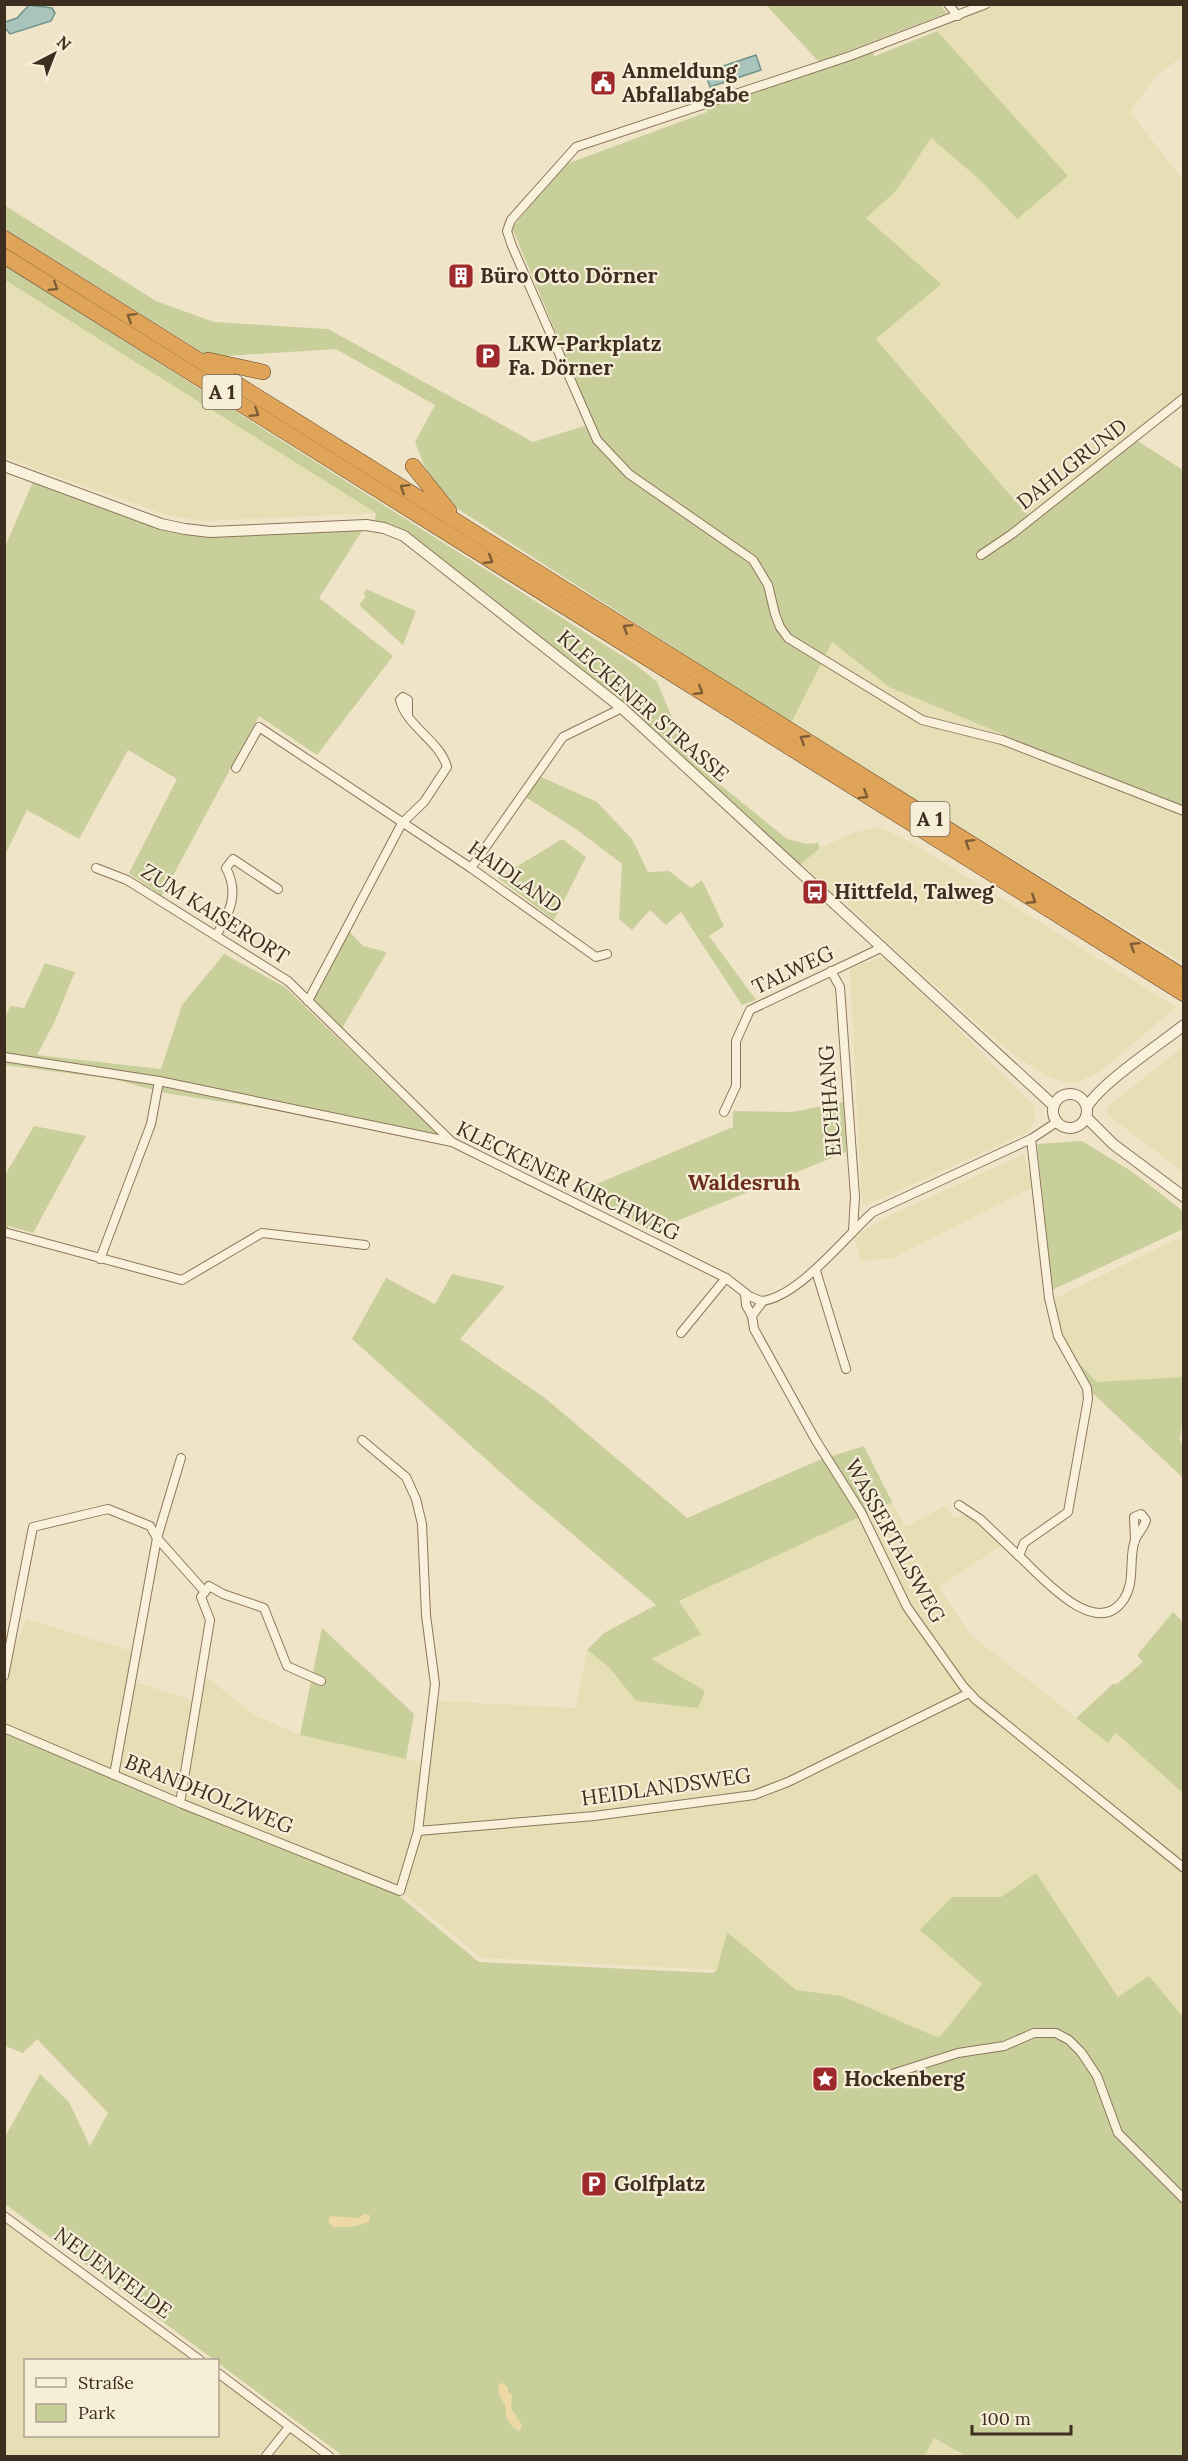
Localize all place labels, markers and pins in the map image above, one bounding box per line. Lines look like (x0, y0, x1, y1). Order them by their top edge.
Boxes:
place label: Anmeldung Abfallabgabe (622, 57, 749, 108)
public building icon: Anmeldung Abfallabgabe (588, 68, 618, 98)
building icon: Büro Otto Dörner (446, 261, 476, 291)
place label: Büro Otto Dörner (480, 262, 658, 289)
place label: LKW-Parkplatz Fa. Dörner (508, 330, 662, 381)
parking icon: LKW-Parkplatz Fa. Dörner (473, 341, 503, 371)
bus stop icon: Hittfeld, Talweg (800, 877, 830, 907)
place label: Hittfeld, Talweg (834, 878, 995, 905)
place icon: Hockenberg (810, 2064, 840, 2094)
place label: Hockenberg (844, 2065, 966, 2092)
parking icon: Golfplatz (579, 2169, 609, 2199)
place label: Golfplatz (614, 2170, 706, 2197)

